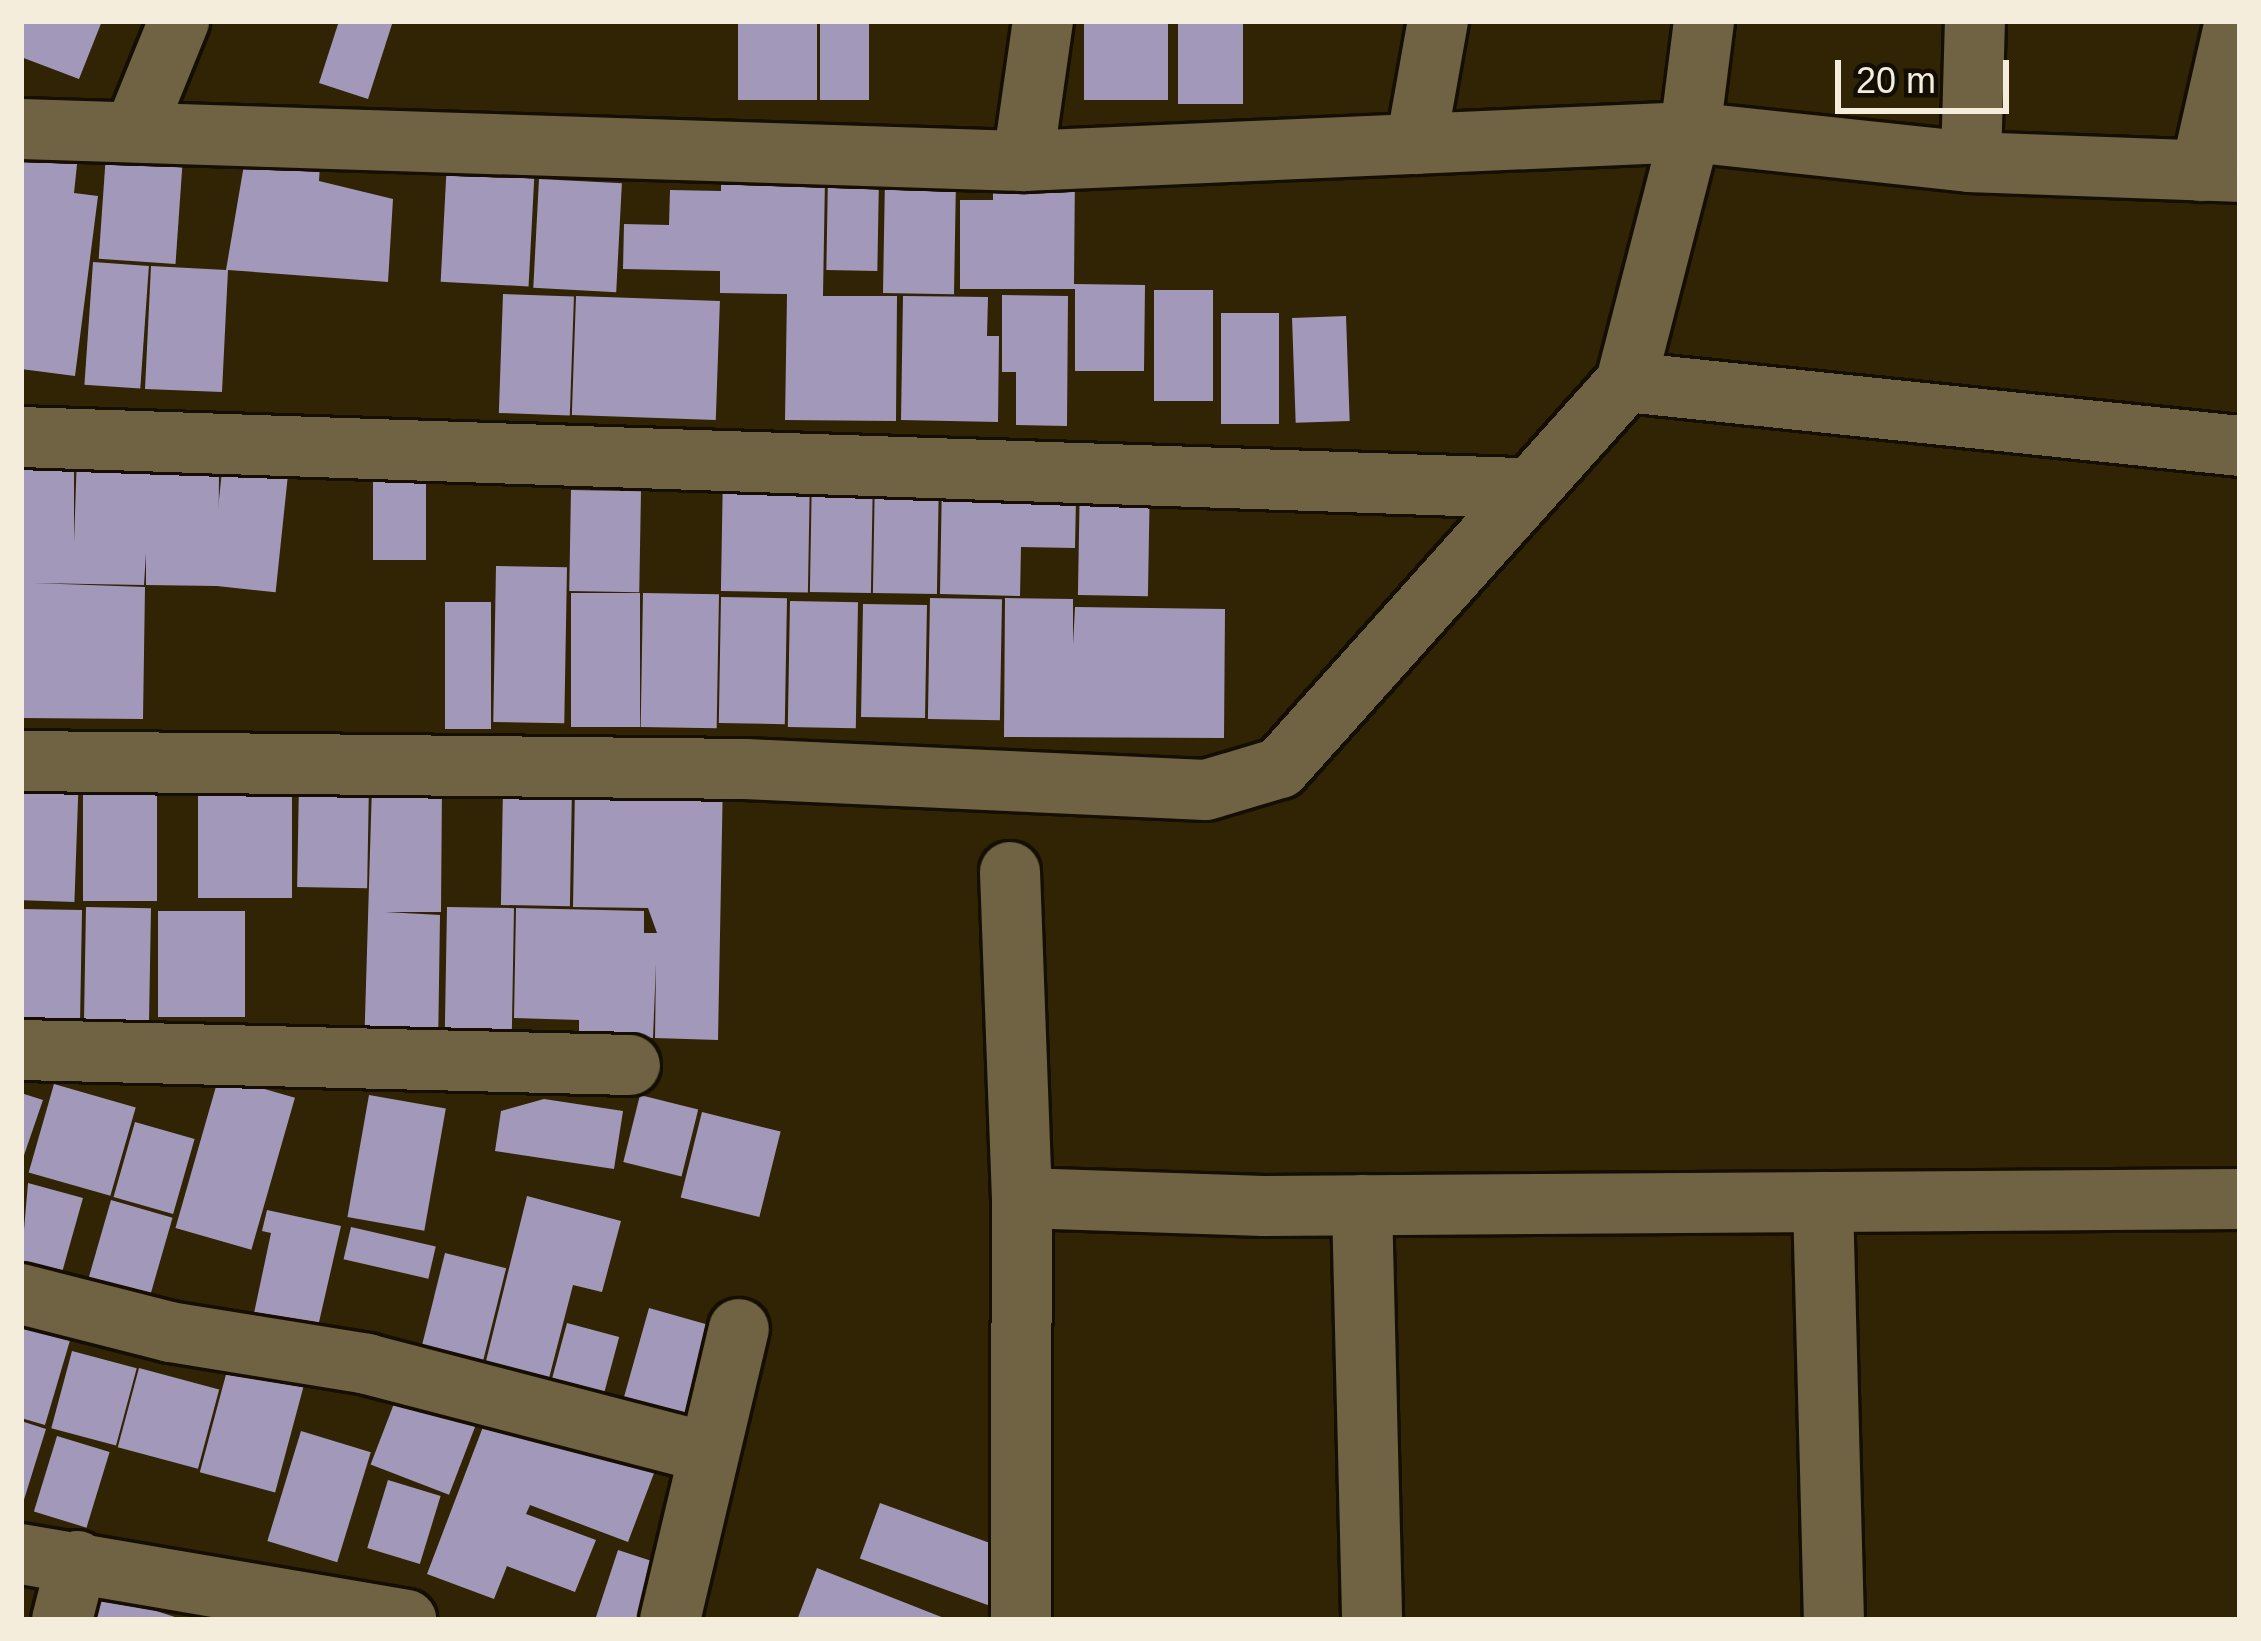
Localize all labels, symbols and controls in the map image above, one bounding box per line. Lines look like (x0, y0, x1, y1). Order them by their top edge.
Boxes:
scale bar (1841, 36, 2015, 110)
text: 20 m (1856, 60, 1936, 101)

